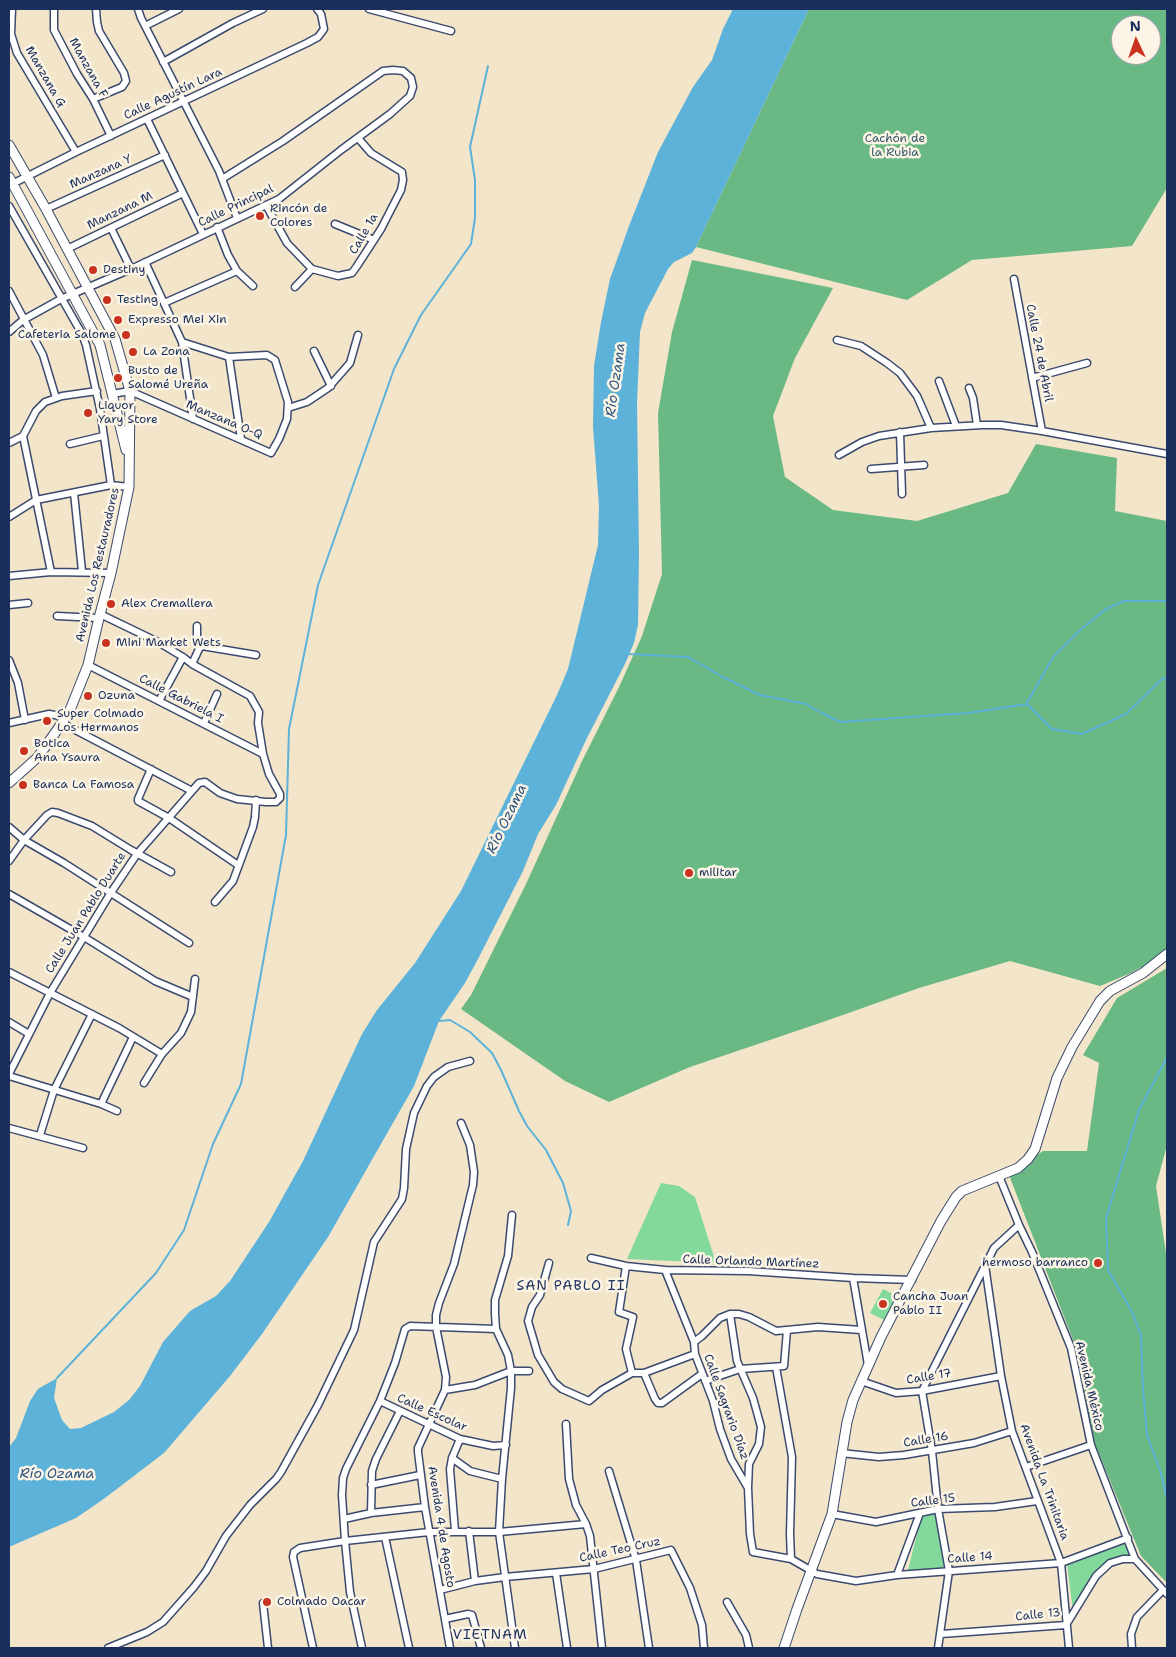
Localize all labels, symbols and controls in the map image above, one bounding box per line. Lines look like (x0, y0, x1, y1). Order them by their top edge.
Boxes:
north arrow (1111, 15, 1161, 65)
text: N (1129, 17, 1141, 35)
street label: Manzana F (66, 36, 110, 100)
street label: Manzana G (22, 44, 68, 110)
street label: Calle Agustín Lara (122, 65, 224, 123)
park label: Cachón de la Rubia (865, 132, 925, 160)
street label: Manzana Y (68, 152, 134, 192)
street label: Calle Principal (196, 182, 276, 230)
street label: Manzana M (85, 189, 155, 233)
place label: Rincón de Colores (270, 202, 327, 230)
marker: Rincón de Colores (254, 210, 266, 222)
street label: Calle 1a (347, 211, 381, 257)
place label: Destiny (103, 263, 145, 277)
marker: Destiny (87, 264, 99, 276)
place label: Testing (117, 293, 158, 307)
marker: Testing (101, 294, 113, 306)
street label: Calle 24 de Abril (1022, 303, 1056, 403)
place label: Expresso Mei Xin (128, 313, 227, 327)
marker: Expresso Mei Xin (112, 314, 124, 326)
place label: Cafeteria Salome (18, 328, 116, 342)
marker: Cafeteria Salome (120, 329, 132, 341)
water label: Río Ozama (602, 342, 630, 418)
place label: La Zona (143, 345, 190, 359)
marker: La Zona (127, 346, 139, 358)
place label: Busto de Salomé Ureña (128, 364, 208, 392)
marker: Busto de Salomé Ureña (112, 372, 124, 384)
street label: Manzana O-Q (184, 397, 264, 443)
place label: Liquor Yary Store (98, 399, 158, 427)
marker: Liquor Yary Store (82, 407, 94, 419)
street label: Avenida Los Restauradores (73, 486, 123, 644)
place label: Alex Cremallera (121, 597, 213, 611)
marker: Alex Cremallera (105, 598, 117, 610)
place label: Mini Market Wets (116, 636, 221, 650)
marker: Mini Market Wets (100, 637, 112, 649)
street label: Calle Gabriela I (136, 671, 226, 727)
place label: Ozuna (98, 689, 135, 703)
marker: Ozuna (82, 690, 94, 702)
place label: Super Colmado Los Hermanos (57, 707, 144, 735)
marker: Super Colmado Los Hermanos (41, 715, 53, 727)
place label: Botica Ana Ysaura (34, 737, 100, 765)
marker: Botica Ana Ysaura (18, 745, 30, 757)
place label: Banca La Famosa (33, 778, 134, 792)
marker: Banca La Famosa (17, 779, 29, 791)
water label: Río Ozama (483, 782, 531, 856)
street label: Calle Juan Pablo Duarte (43, 850, 129, 976)
place label: militar (699, 866, 737, 880)
marker: militar (683, 867, 695, 879)
street label: Calle Orlando Martínez (682, 1252, 820, 1272)
place label: hermoso barranco (982, 1256, 1088, 1270)
marker: hermoso barranco (1092, 1257, 1104, 1269)
district label: SAN PABLO II (515, 1278, 627, 1294)
place label: Cancha Juan Pablo II (893, 1290, 968, 1318)
marker: Cancha Juan Pablo II (877, 1298, 889, 1310)
street label: Avenida México (1072, 1340, 1106, 1432)
street label: Calle Sagrario Díaz (700, 1352, 752, 1462)
street label: Calle 17 (905, 1366, 953, 1388)
street label: Calle Escolar (395, 1391, 469, 1435)
street label: Avenida La Trinitaria (1016, 1422, 1072, 1542)
street label: Calle 16 (902, 1429, 950, 1451)
street label: Avenida 4 de Agosto (424, 1465, 458, 1589)
water label: Río Ozama (20, 1466, 94, 1482)
street label: Calle 15 (910, 1491, 956, 1511)
street label: Calle Teo Cruz (578, 1534, 662, 1566)
street label: Calle 14 (947, 1549, 993, 1567)
place label: Colmado Oacar (277, 1595, 366, 1609)
marker: Colmado Oacar (261, 1596, 273, 1608)
street label: Calle 13 (1015, 1605, 1061, 1625)
district label: VIETNAM (452, 1627, 528, 1643)

